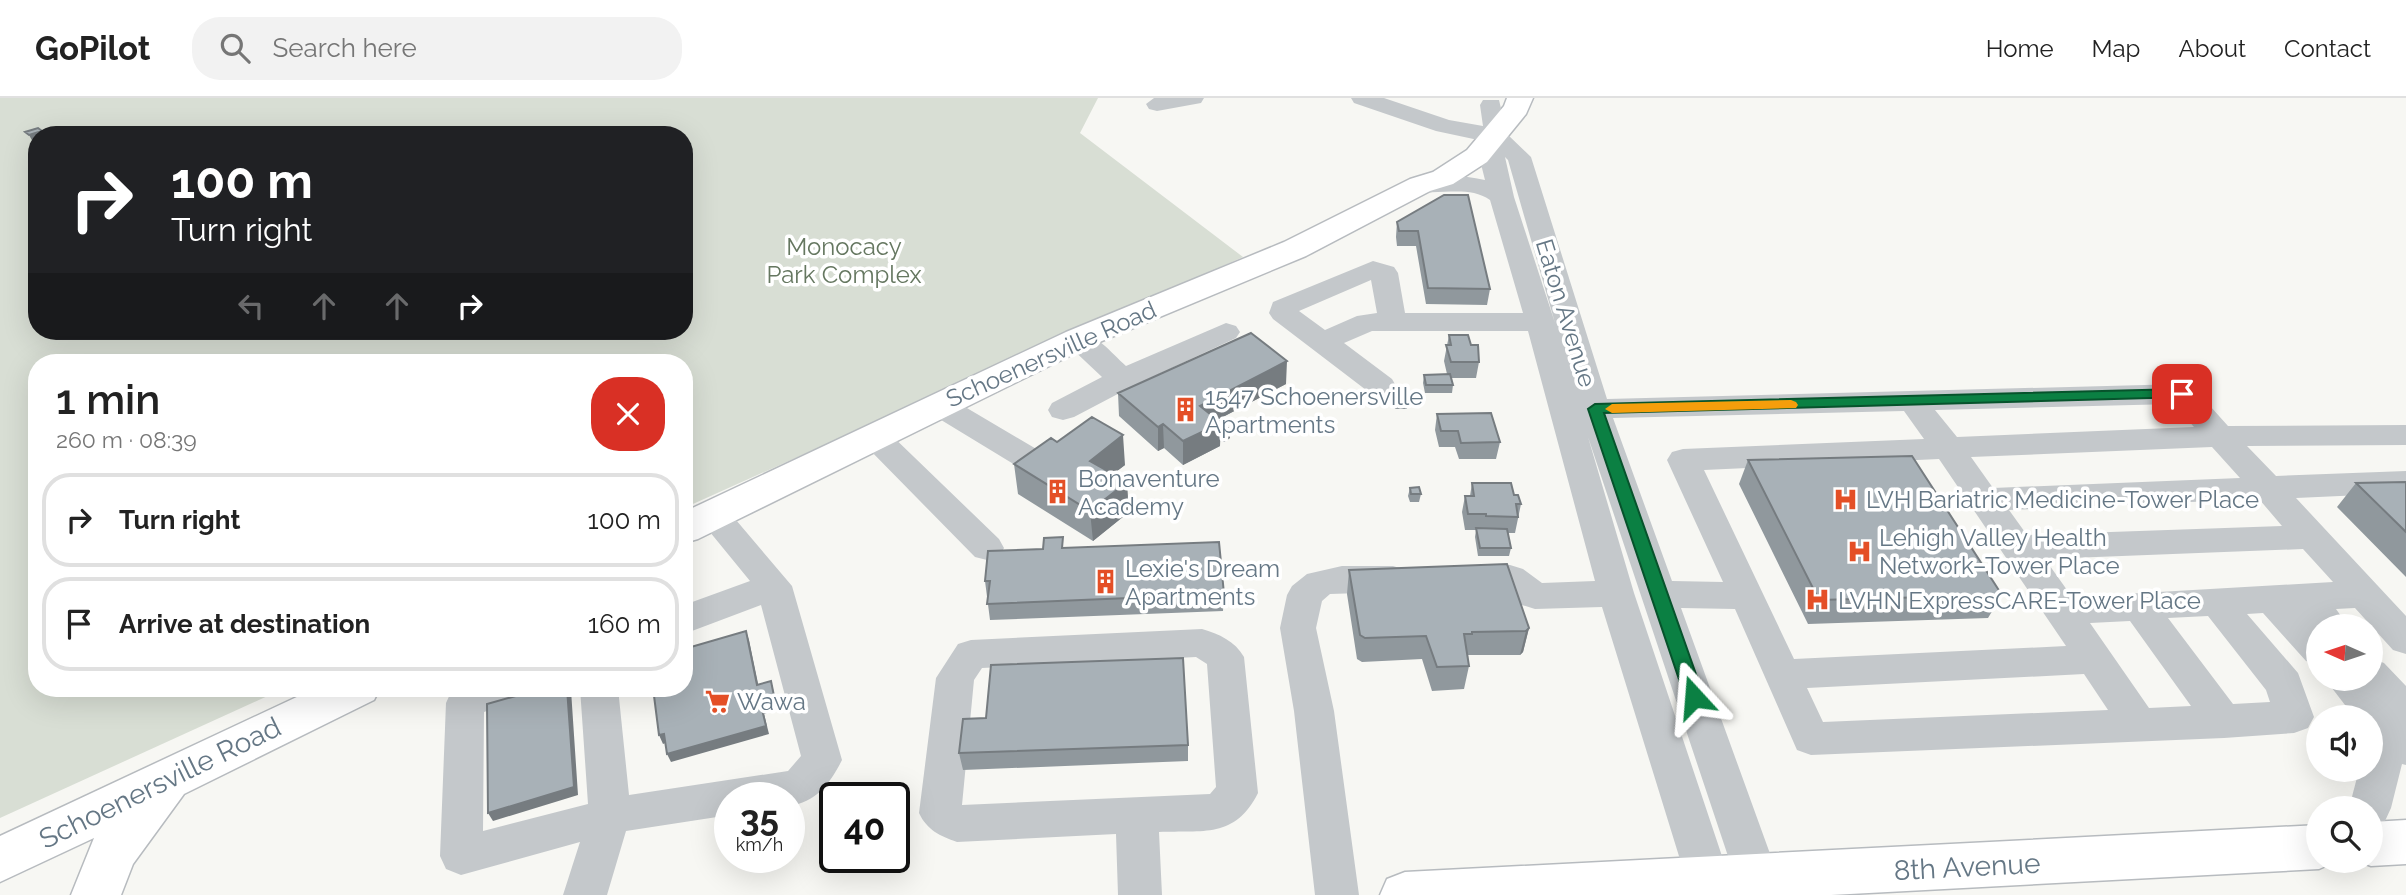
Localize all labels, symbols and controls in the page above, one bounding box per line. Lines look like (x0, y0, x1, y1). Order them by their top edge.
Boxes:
search box (192, 17, 682, 80)
text: GoPilot (35, 29, 150, 68)
icon: search (216, 29, 254, 67)
text: Search here (272, 33, 417, 63)
text: Home (1986, 34, 2054, 63)
text: Map (2092, 34, 2140, 63)
text: About (2178, 34, 2246, 63)
text: Contact (2284, 34, 2371, 63)
text: 100 m (171, 152, 313, 209)
icon: right (56, 154, 147, 245)
text: Turn right (171, 211, 312, 248)
park label: Monocacy Park Complex (767, 232, 921, 289)
street label: Eaton Avenue (1530, 235, 1602, 391)
icon: left (232, 287, 270, 325)
icon: ahead (305, 287, 343, 325)
icon: ahead (378, 287, 416, 325)
icon: right (451, 287, 489, 325)
street label: Schoenersville Road (942, 295, 1160, 413)
pin (2152, 364, 2212, 424)
text: 1 min (56, 375, 160, 424)
icon: arrive (2163, 375, 2201, 413)
button: close (591, 377, 665, 451)
place label: 1547 Schoenersville Apartments (1205, 382, 1423, 439)
building icon: 1547 Schoenersville Apartments (1171, 396, 1199, 424)
text: 260 m · 08:39 (56, 426, 197, 453)
place label: Bonaventure Academy (1078, 464, 1220, 521)
building icon: Bonaventure Academy (1044, 478, 1072, 506)
hospital icon: LVH Bariatric Medicine-Tower Place (1832, 485, 1860, 513)
place label: LVH Bariatric Medicine-Tower Place (1866, 485, 2259, 514)
icon: right (60, 501, 98, 539)
text: Turn right (119, 505, 240, 535)
text: 100 m (588, 505, 661, 535)
place label: Lehigh Valley Health Network–Tower Place (1879, 523, 2120, 580)
hospital icon: Lehigh Valley Health Network–Tower Place (1845, 537, 1873, 565)
place label: Lexie's Dream Apartments (1125, 554, 1280, 611)
building icon: Lexie's Dream Apartments (1091, 568, 1119, 596)
hospital icon: LVHN ExpressCARE-Tower Place (1804, 586, 1832, 614)
place label: LVHN ExpressCARE-Tower Place (1838, 586, 2201, 615)
icon: arrive (60, 605, 98, 643)
text: Arrive at destination (119, 609, 370, 639)
text: 160 m (588, 609, 661, 639)
north arrow (2306, 614, 2384, 691)
map controls (2306, 614, 2383, 873)
position arrow (1657, 660, 1731, 734)
supermarket icon: Wawa (703, 687, 731, 715)
place label: Wawa (737, 687, 806, 716)
button: sound (2306, 705, 2383, 782)
street label: Schoenersville Road (34, 710, 286, 856)
speed limit sign: 40 (819, 782, 910, 873)
button: search (2306, 796, 2383, 873)
text: 35 (740, 798, 779, 839)
text: km/h (736, 834, 783, 855)
street label: 8th Avenue (1893, 847, 2041, 887)

